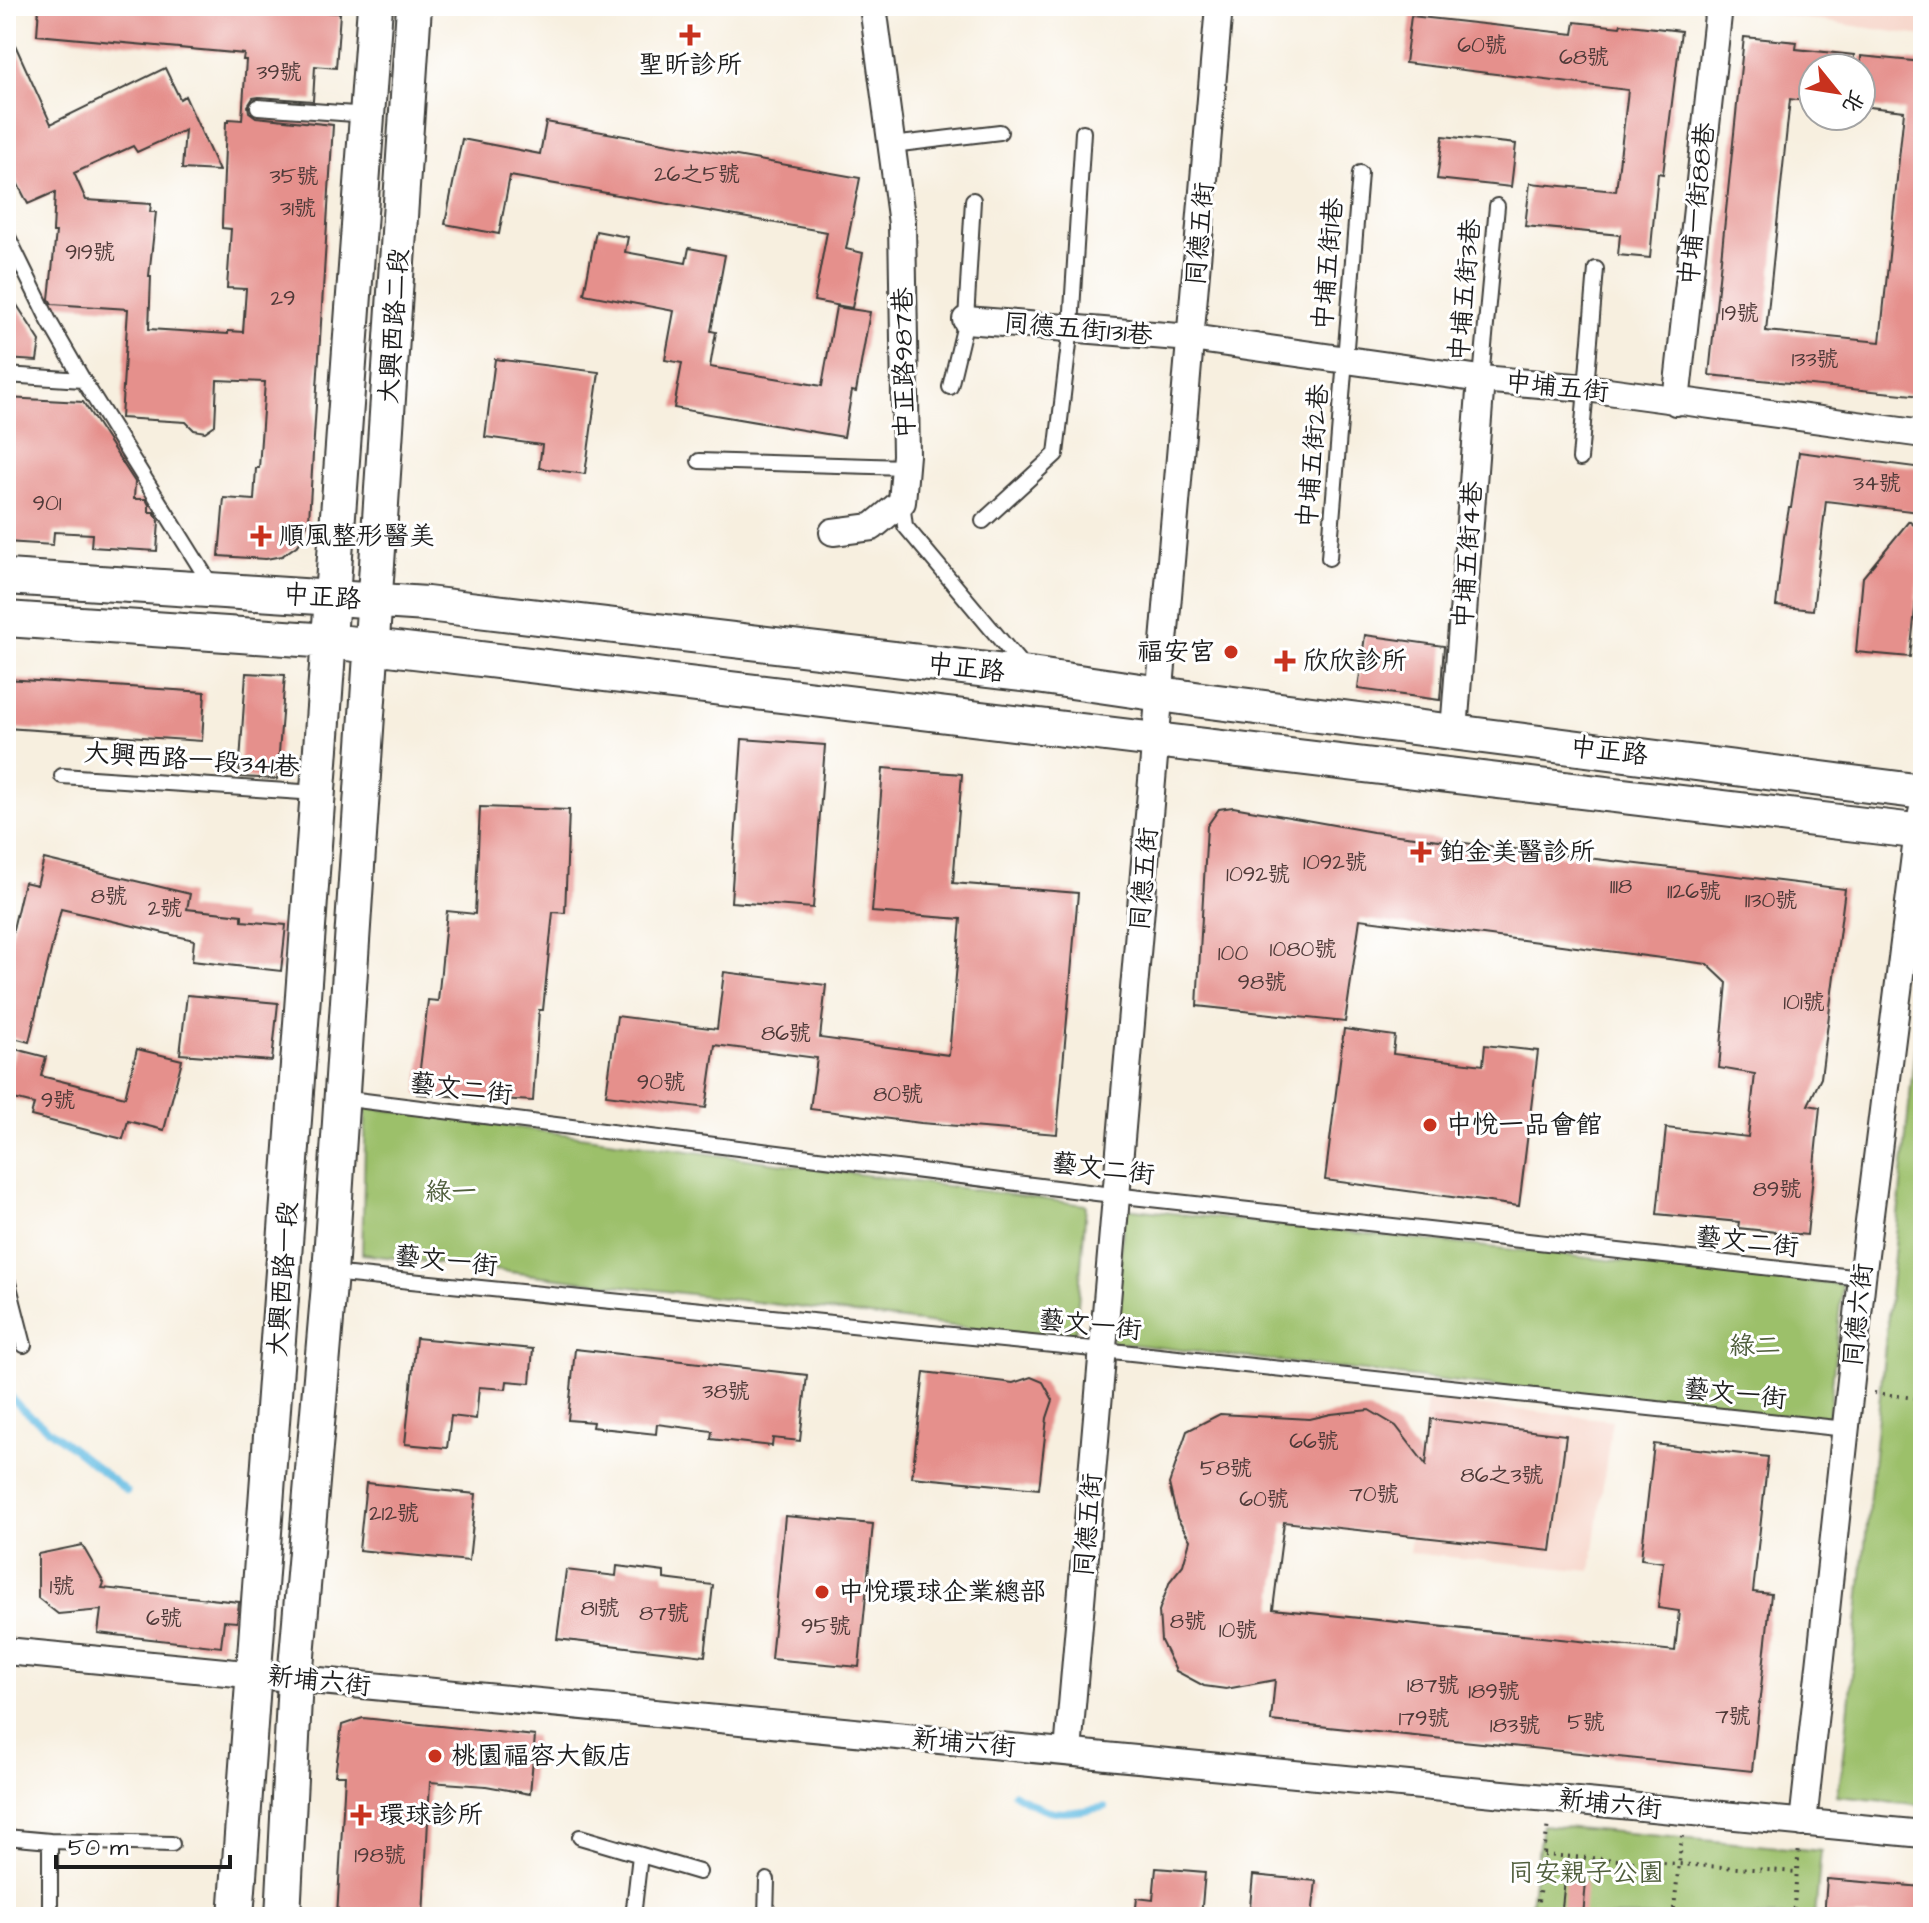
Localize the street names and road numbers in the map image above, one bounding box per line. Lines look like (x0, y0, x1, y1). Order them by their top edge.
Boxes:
street label: 中埔一街88巷 (1671, 121, 1723, 287)
street label: 同德五街 (1178, 181, 1222, 287)
street label: 中埔五街1巷 (1304, 196, 1352, 332)
street label: 中埔五街3巷 (1441, 217, 1489, 363)
street label: 大興西路二段 (371, 247, 417, 405)
street label: 中正路987巷 (885, 287, 923, 439)
street label: 同德五街131巷 (1002, 305, 1154, 353)
street label: 中埔五街 (1503, 364, 1611, 410)
street label: 中埔五街2巷 (1289, 382, 1337, 530)
street label: 中埔五街4巷 (1445, 480, 1491, 630)
street label: 中正路 (282, 576, 362, 618)
street label: 中正路 (925, 645, 1007, 691)
street label: 中正路 (1568, 728, 1650, 774)
street label: 大興西路一段341巷 (83, 735, 301, 785)
street label: 同德五街 (1122, 826, 1166, 932)
street label: 藝文二街 (407, 1065, 515, 1113)
street label: 藝文二街 (1049, 1145, 1157, 1193)
street label: 大興西路一段 (260, 1200, 306, 1358)
street label: 藝文二街 (1693, 1219, 1801, 1265)
street label: 藝文一街 (392, 1238, 500, 1284)
street label: 同德六街 (1835, 1261, 1881, 1369)
street label: 藝文一街 (1036, 1302, 1144, 1348)
street label: 藝文一街 (1681, 1371, 1789, 1417)
street label: 同德五街 (1066, 1472, 1110, 1578)
street label: 新埔六街 (265, 1658, 373, 1704)
street label: 新埔六街 (911, 1721, 1017, 1765)
street label: 新埔六街 (1556, 1781, 1664, 1827)

